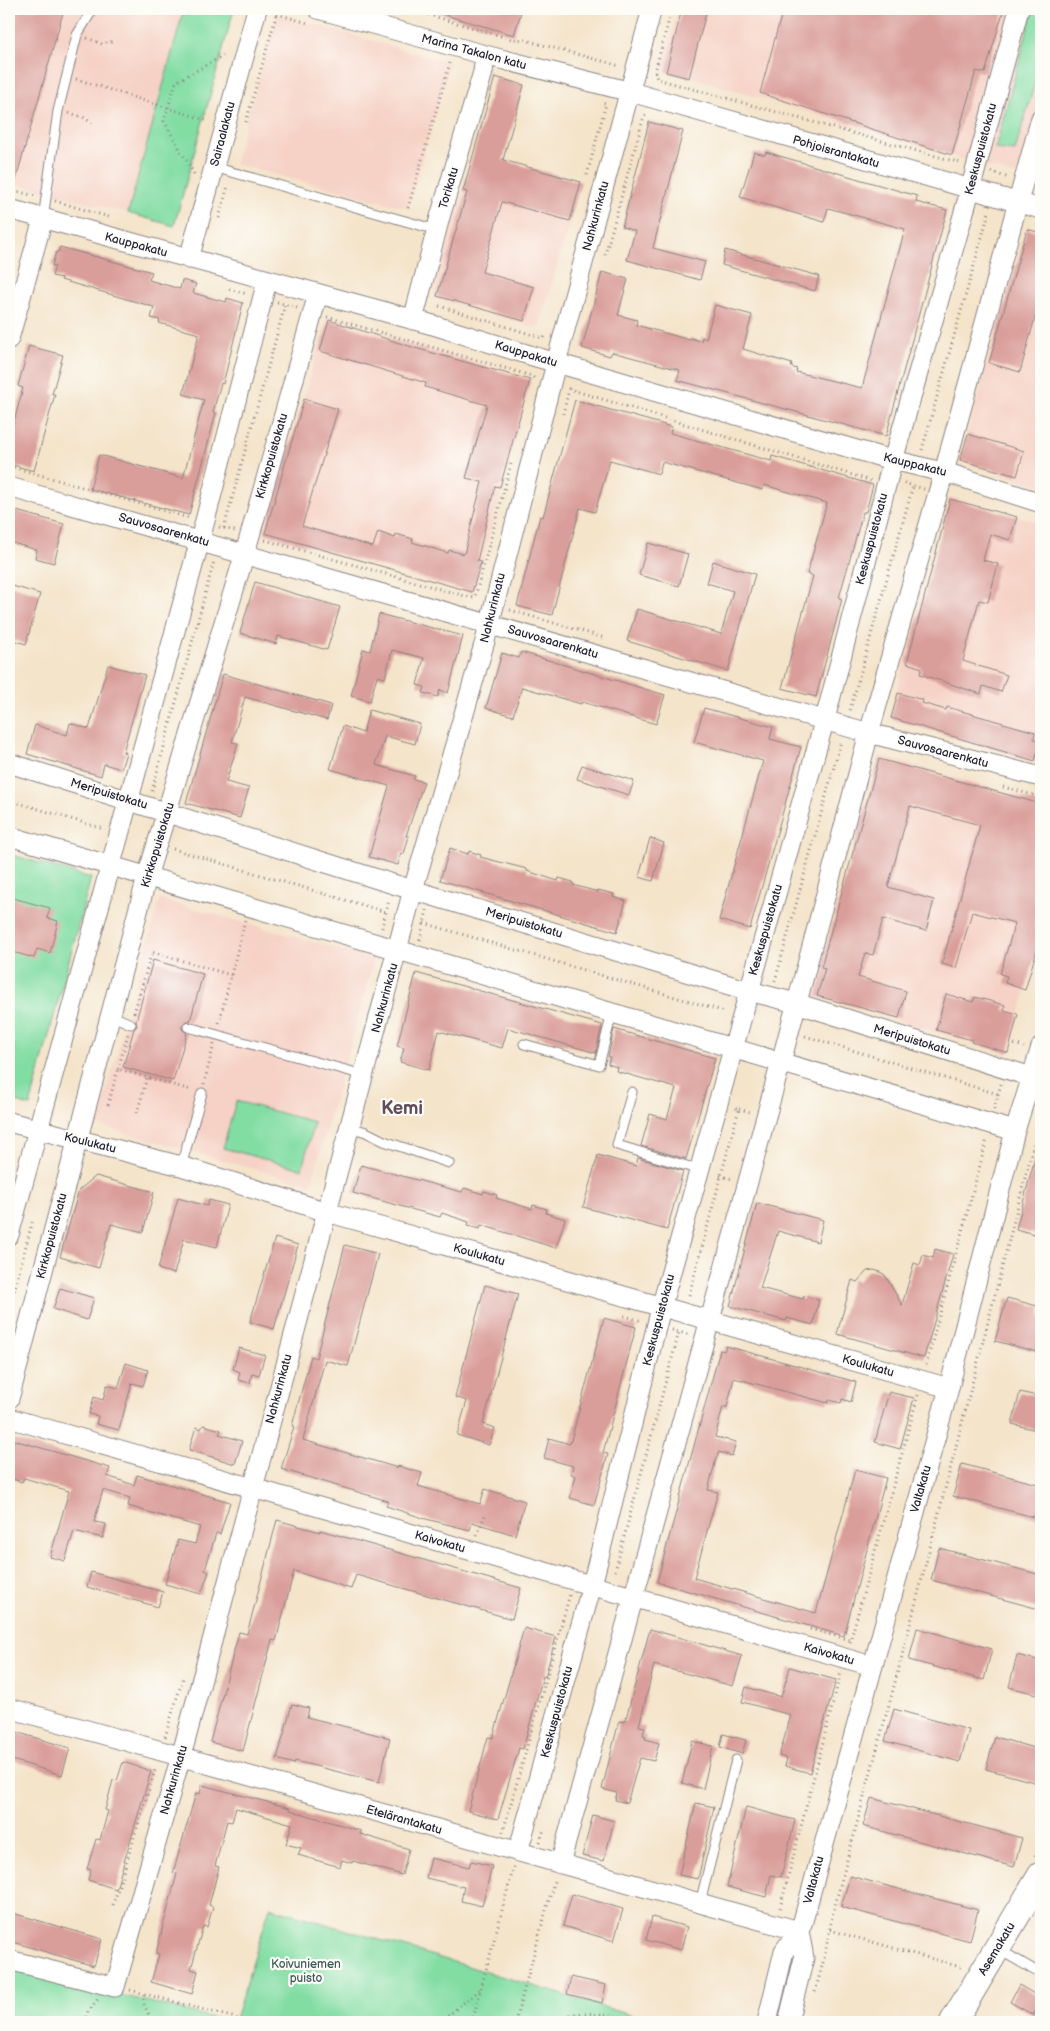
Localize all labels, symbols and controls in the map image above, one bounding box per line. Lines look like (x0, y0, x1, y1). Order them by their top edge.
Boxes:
street label: Marina Takalon katu (420, 31, 528, 73)
street label: Sairaalakatu (207, 100, 239, 168)
street label: Keskuspuistokatu (962, 102, 1000, 196)
street label: Pohjoisrantakatu (791, 132, 881, 172)
street label: Torikatu (436, 165, 462, 211)
street label: Nahkurinkatu (579, 179, 613, 253)
street label: Kauppakatu (103, 229, 169, 261)
street label: Kauppakatu (493, 337, 559, 371)
street label: Kirkkopuistokatu (253, 411, 291, 501)
street label: Kauppakatu (882, 450, 948, 480)
street label: Keskuspuistokatu (853, 492, 891, 586)
street label: Sauvosaarenkatu (117, 510, 211, 550)
street label: Nahkurinkatu (477, 571, 509, 645)
street label: Sauvosaarenkatu (506, 622, 600, 662)
street label: Sauvosaarenkatu (896, 733, 990, 771)
street label: Meripuistokatu (69, 775, 149, 813)
street label: Kirkkopuistokatu (138, 801, 178, 889)
street label: Keskuspuistokatu (746, 883, 786, 977)
street label: Meripuistokatu (484, 904, 564, 942)
street label: Nahkurinkatu (368, 961, 402, 1035)
street label: Meripuistokatu (872, 1021, 952, 1059)
district label: Kemi (381, 1098, 423, 1119)
street label: Koulukatu (62, 1129, 118, 1157)
street label: Kirkkopuistokatu (33, 1191, 71, 1281)
street label: Koulukatu (451, 1240, 507, 1270)
street label: Keskuspuistokatu (640, 1273, 678, 1367)
street label: Koulukatu (840, 1351, 896, 1381)
street label: Nahkurinkatu (262, 1352, 296, 1426)
street label: Valtakatu (907, 1463, 935, 1515)
street label: Kaivokatu (413, 1528, 467, 1556)
street label: Kaivokatu (802, 1640, 856, 1668)
street label: Keskuspuistokatu (538, 1665, 576, 1759)
street label: Nahkurinkatu (157, 1744, 191, 1816)
street label: Etelärantakatu (364, 1802, 444, 1838)
street label: Valtakatu (800, 1854, 828, 1906)
street label: Asemakatu (975, 1920, 1019, 1978)
park label: Koivuniemen puisto (271, 1957, 341, 1986)

